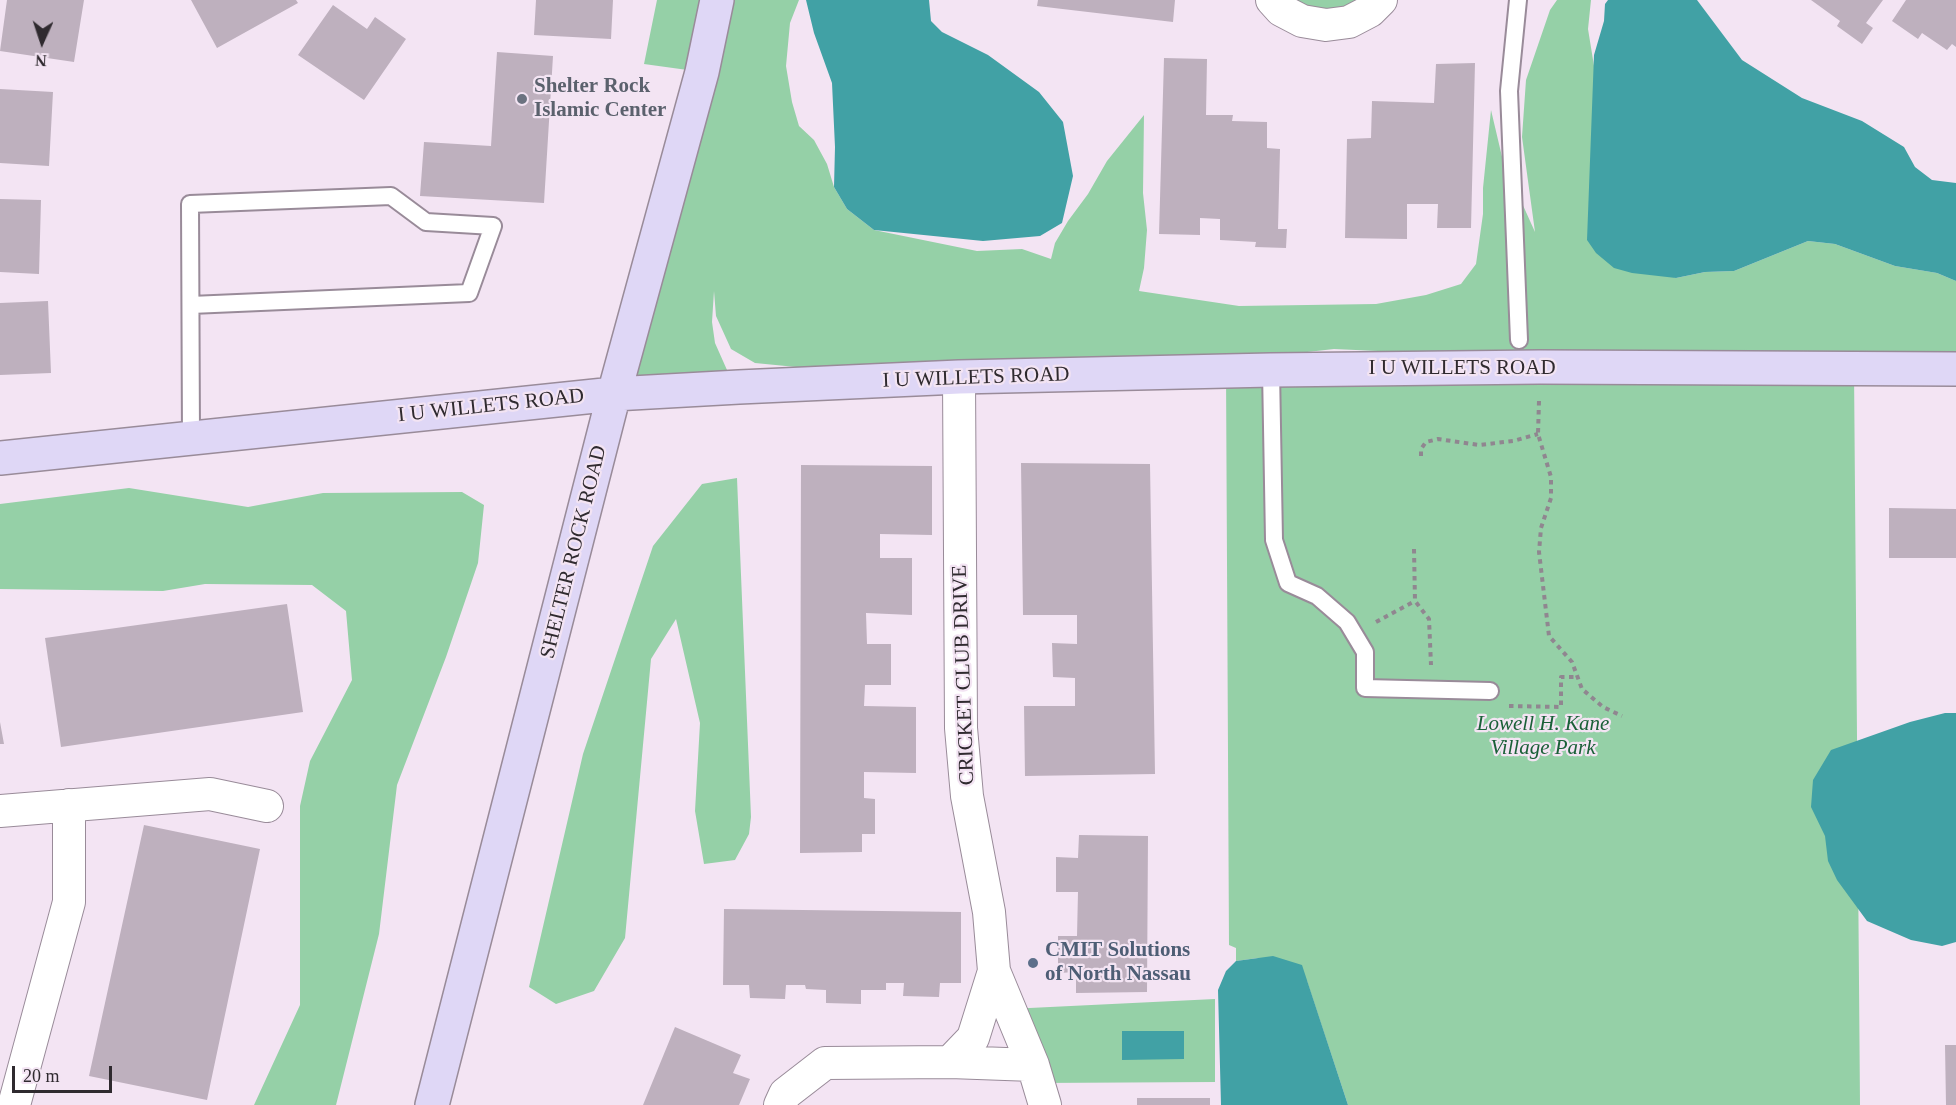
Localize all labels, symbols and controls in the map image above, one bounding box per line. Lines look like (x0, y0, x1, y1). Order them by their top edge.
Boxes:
north arrow (12, 12, 72, 72)
text: N (35, 52, 47, 69)
place label: Shelter Rock Islamic Center (534, 74, 666, 124)
marker: Shelter Rock Islamic Center (515, 92, 529, 106)
street label: I U WILLETS ROAD (1368, 355, 1556, 381)
street label: I U WILLETS ROAD (882, 362, 1070, 394)
street label: I U WILLETS ROAD (397, 384, 585, 428)
street label: SHELTER ROCK ROAD (535, 443, 613, 661)
street label: CRICKET CLUB DRIVE (948, 564, 980, 786)
park label: Lowell H. Kane Village Park (1477, 711, 1609, 761)
place label: CMIT Solutions of North Nassau (1045, 938, 1191, 988)
marker: CMIT Solutions of North Nassau (1026, 956, 1040, 970)
scale bar (15, 1054, 116, 1092)
text: 20 m (23, 1066, 60, 1086)

